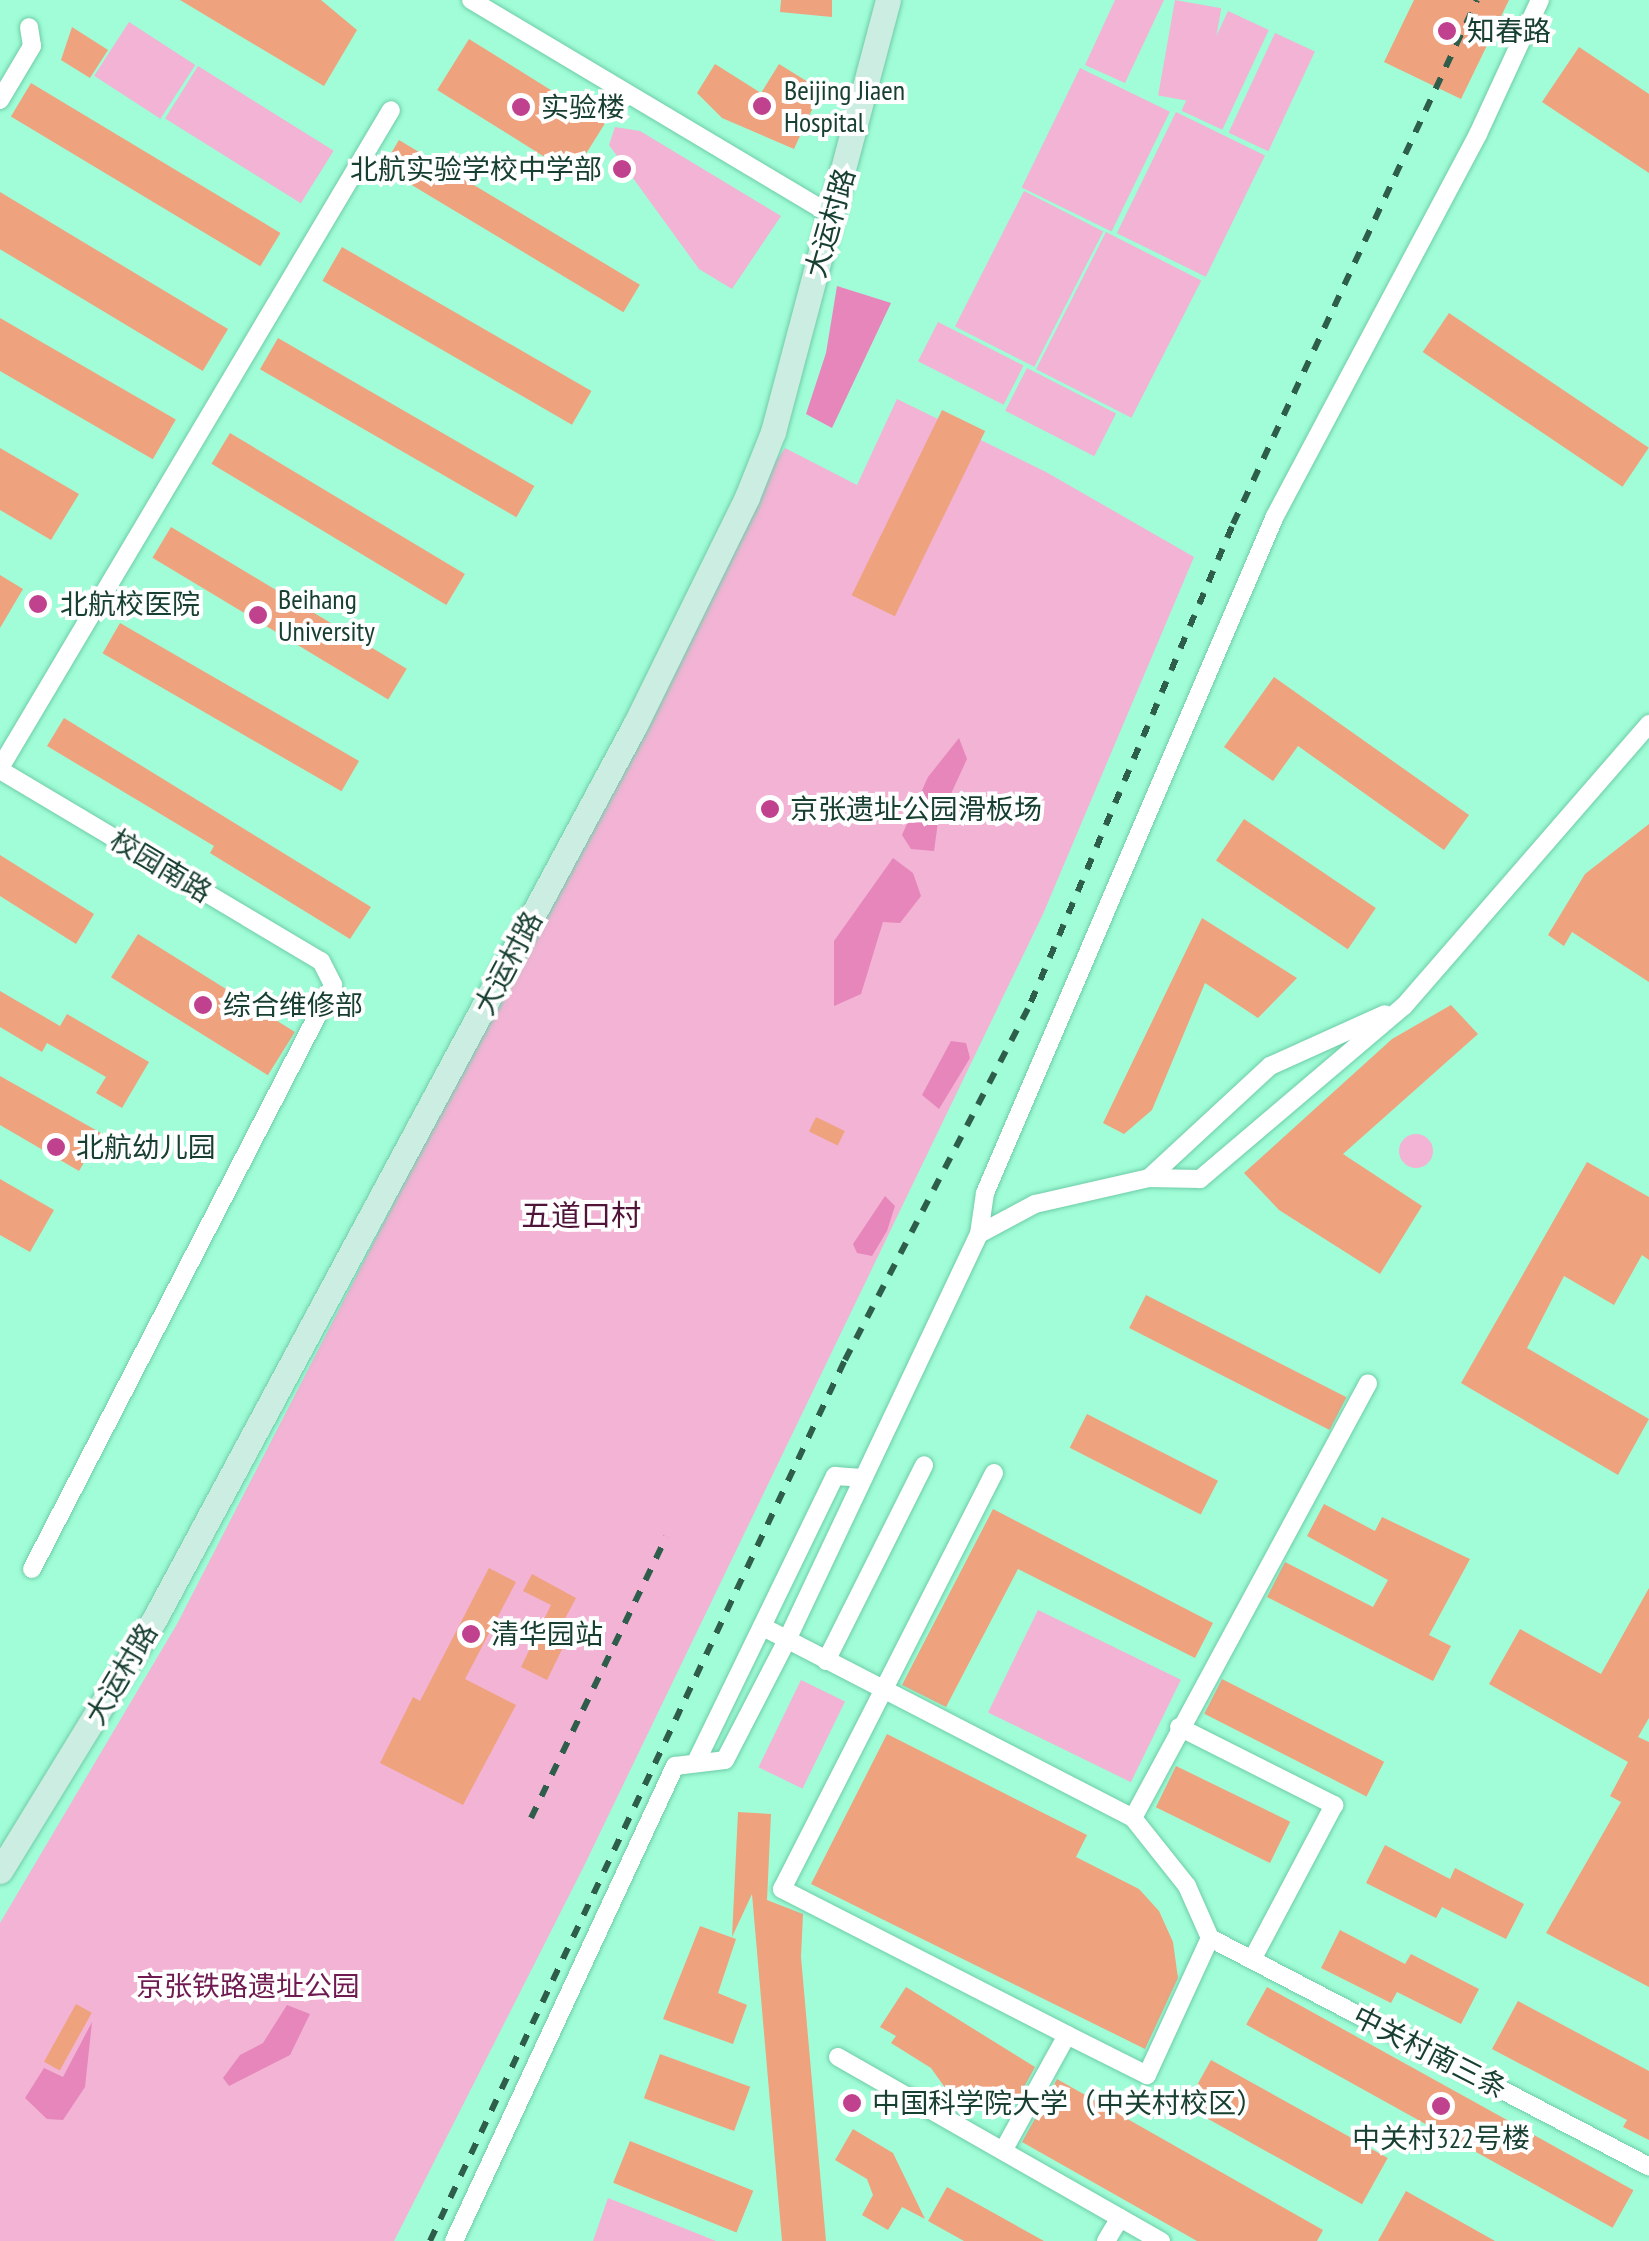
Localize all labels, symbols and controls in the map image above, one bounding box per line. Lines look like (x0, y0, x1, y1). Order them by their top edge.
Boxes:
place label: 知春路 (1467, 14, 1551, 48)
marker: 知春路 (1436, 20, 1458, 42)
place label: Beijing Jiaen Hospital (784, 73, 905, 139)
place label: 实验楼 (541, 90, 625, 124)
marker: Beijing Jiaen Hospital (749, 93, 775, 119)
marker: 实验楼 (510, 96, 532, 118)
place label: 北航实验学校中学部 (350, 152, 602, 186)
marker: 北航实验学校中学部 (611, 158, 633, 180)
street label: 大运村路 (798, 165, 862, 281)
place label: Beihang University (278, 582, 375, 648)
place label: 北航校医院 (60, 587, 200, 621)
marker: 北航校医院 (25, 591, 51, 617)
marker: Beihang University (247, 604, 269, 626)
place label: 京张遗址公园滑板场 (790, 792, 1042, 826)
marker: 京张遗址公园滑板场 (759, 798, 781, 820)
street label: 校园南路 (104, 823, 218, 909)
street label: 大运村路 (467, 906, 549, 1020)
place label: 综合维修部 (223, 988, 363, 1022)
marker: 综合维修部 (192, 994, 214, 1016)
place label: 北航幼儿园 (76, 1130, 216, 1164)
marker: 北航幼儿园 (45, 1136, 67, 1158)
district label: 五道口村 (521, 1197, 641, 1233)
street label: 大运村路 (78, 1617, 164, 1731)
place label: 清华园站 (491, 1617, 603, 1651)
marker: 清华园站 (460, 1623, 482, 1645)
park label: 京张铁路遗址公园 (136, 1969, 360, 2003)
street label: 中关村南三条 (1348, 1999, 1512, 2105)
place label: 中国科学院大学（中关村校区） (872, 2086, 1264, 2120)
marker: 中国科学院大学（中关村校区） (841, 2092, 863, 2114)
marker: 中关村322号楼 (1430, 2095, 1452, 2117)
place label: 中关村322号楼 (1352, 2121, 1530, 2155)

